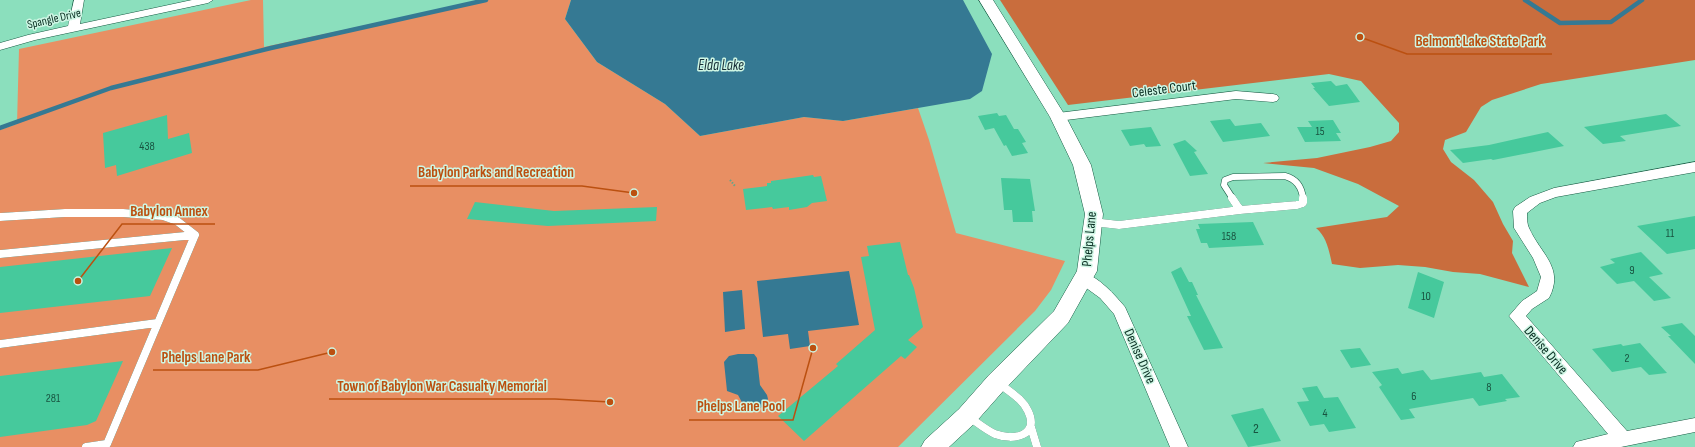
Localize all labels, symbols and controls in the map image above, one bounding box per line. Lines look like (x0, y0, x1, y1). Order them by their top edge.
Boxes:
street label: Spangle Drive (26, 6, 82, 32)
callout: Belmont Lake State Park (1407, 27, 1552, 54)
text: Belmont Lake State Park (1415, 32, 1545, 51)
water label: Elda Lake (698, 56, 744, 75)
street label: Celeste Court (1131, 77, 1197, 101)
house number: 15 (1315, 124, 1325, 139)
house number: 438 (139, 139, 155, 154)
callout: Babylon Parks and Recreation (410, 159, 582, 186)
text: Babylon Parks and Recreation (418, 163, 574, 182)
callout: Babylon Annex (122, 197, 215, 224)
text: Babylon Annex (130, 202, 209, 221)
street label: Phelps Lane (1078, 211, 1100, 267)
house number: 11 (1666, 226, 1675, 241)
house number: 158 (1222, 229, 1236, 244)
house number: 9 (1629, 263, 1635, 278)
house number: 10 (1421, 289, 1431, 304)
street label: Denise Drive (1520, 322, 1572, 378)
street label: Denise Drive (1120, 326, 1160, 386)
callout: Phelps Lane Park (153, 343, 258, 370)
text: Phelps Lane Park (162, 348, 251, 367)
house number: 2 (1625, 351, 1630, 366)
callout: Town of Babylon War Casualty Memorial (329, 372, 555, 399)
text: Town of Babylon War Casualty Memorial (337, 377, 547, 396)
house number: 8 (1486, 380, 1492, 395)
house number: 6 (1411, 389, 1417, 404)
house number: 281 (46, 391, 61, 406)
callout: Phelps Lane Pool (689, 393, 793, 420)
text: Phelps Lane Pool (697, 397, 785, 416)
house number: 4 (1322, 406, 1328, 421)
house number: 2 (1253, 420, 1259, 437)

